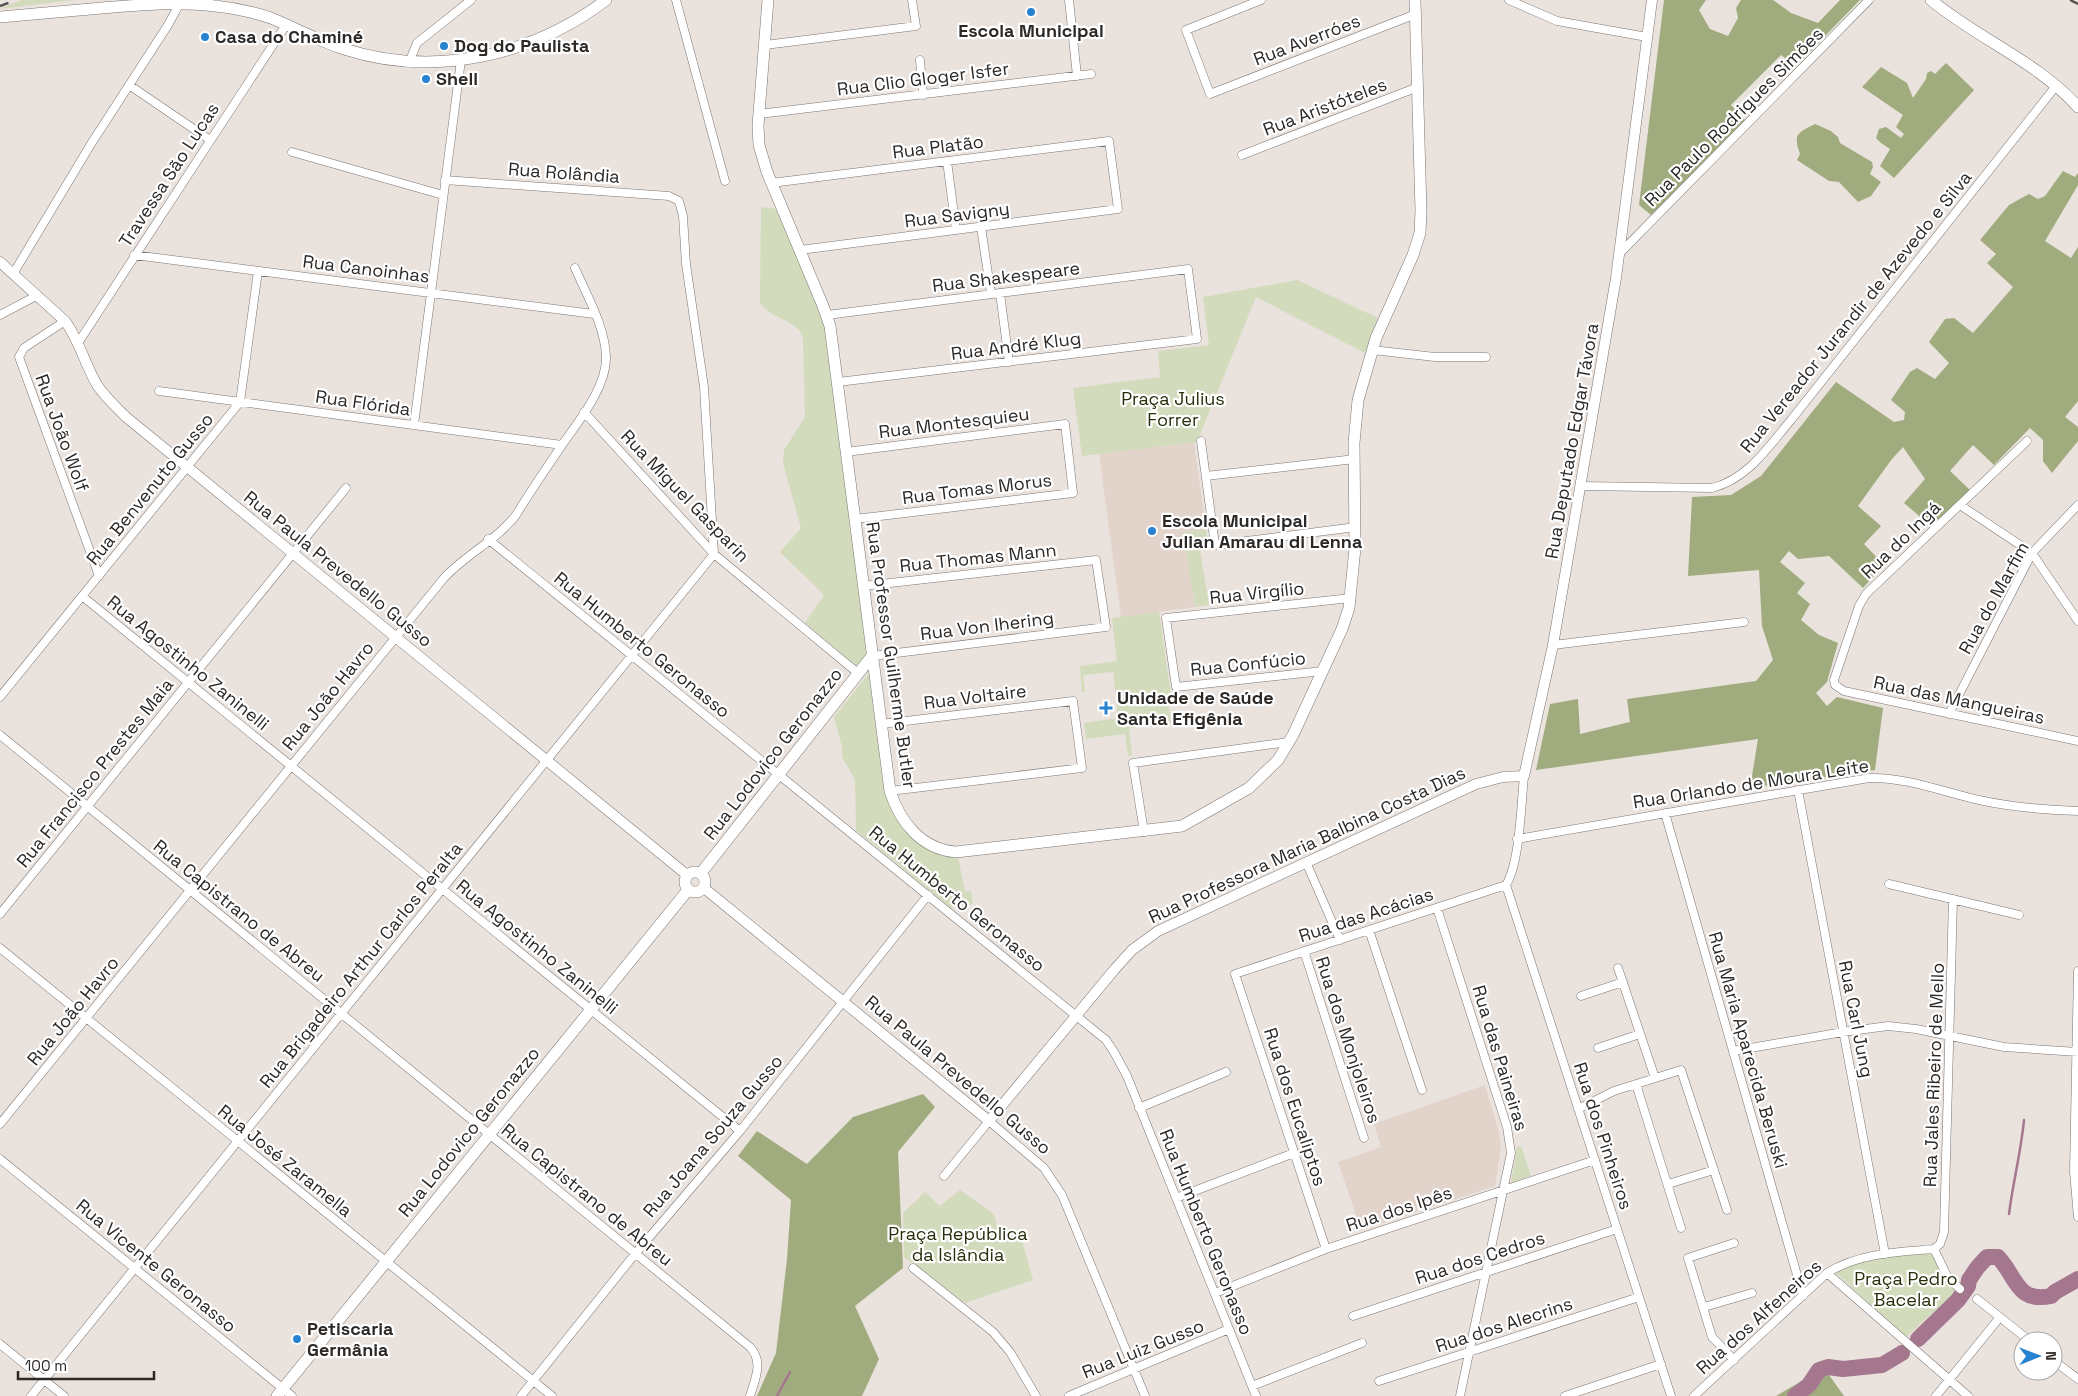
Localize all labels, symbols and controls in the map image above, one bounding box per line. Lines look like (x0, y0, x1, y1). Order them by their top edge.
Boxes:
marker: Escola Municipal (1025, 6, 1037, 18)
street label: Rua Averróes (1250, 9, 1364, 70)
place label: Escola Municipal (958, 19, 1104, 42)
street label: Rua Paulo Rodrigues Simões (1639, 22, 1828, 211)
place label: Casa do Chaminé (215, 25, 363, 48)
marker: Casa do Chaminé (199, 31, 211, 43)
place label: Dog do Paulista (454, 34, 590, 57)
marker: Dog do Paulista (438, 40, 450, 52)
street label: Rua Clio Gloger Isfer (836, 57, 1010, 100)
place label: Shell (436, 67, 478, 90)
street label: Rua Aristóteles (1260, 72, 1390, 141)
marker: Shell (420, 73, 432, 85)
street label: Travessa São Lucas (113, 98, 224, 251)
street label: Rua Platão (891, 129, 985, 164)
street label: Rua Rolândia (507, 157, 621, 188)
street label: Rua Vereador Jurandir de Azevedo e Silva (1735, 166, 1976, 457)
street label: Rua Savigny (903, 197, 1011, 232)
street label: Rua Canoinhas (301, 249, 431, 288)
street label: Rua Shakespeare (931, 256, 1081, 297)
street label: Rua Deputado Edgar Távora (1539, 321, 1604, 561)
street label: Rua André Klug (950, 326, 1082, 365)
street label: Rua João Wolf (31, 371, 94, 495)
street label: Rua Flórida (314, 384, 412, 421)
park label: Praça Julius Forrer (1121, 387, 1225, 431)
street label: Rua Montesquieu (877, 402, 1031, 443)
street label: Rua Benvenuto Gusso (81, 408, 218, 569)
street label: Rua Miguel Gasparin (616, 425, 755, 567)
street label: Rua Tomas Morus (901, 468, 1053, 509)
street label: Rua Paula Prevedello Gusso (239, 485, 437, 652)
street label: Rua do Ingá (1856, 496, 1945, 583)
place label: Escola Municipal Julian Amarau di Lenna (1162, 509, 1363, 553)
street label: Rua Professor Guilherme Butler (861, 520, 922, 790)
marker: Escola Municipal Julian Amarau di Lenna (1146, 525, 1158, 537)
street label: Rua Thomas Mann (898, 538, 1057, 577)
street label: Rua do Marfim (1953, 538, 2034, 658)
street label: Rua Humberto Geronasso (550, 566, 735, 723)
street label: Rua Virgílio (1208, 576, 1305, 609)
street label: Rua Agostinho Zaninelli (103, 590, 274, 735)
street label: Rua Von Ihering (919, 606, 1055, 645)
street label: Rua João Havro (277, 637, 379, 755)
street label: Rua Confúcio (1189, 646, 1307, 681)
street label: Rua Lodovico Geronazzo (698, 663, 847, 844)
street label: Rua das Mangueiras (1872, 670, 2047, 729)
street label: Rua Francisco Prestes Maia (11, 673, 178, 872)
street label: Rua Voltaire (922, 679, 1028, 714)
place label: Unidade de Saúde Santa Efigênia (1117, 686, 1274, 730)
marker: Unidade de Saúde Santa Efigênia (1099, 701, 1113, 715)
street label: Rua Orlando de Moura Leite (1631, 753, 1871, 814)
street label: Rua Professora Maria Balbina Costa Dias (1145, 761, 1469, 928)
street label: Rua Humberto Geronasso (865, 820, 1050, 977)
street label: Rua Capistrano de Abreu (149, 834, 330, 987)
street label: Rua Brigadeiro Arthur Carlos Peralta (254, 837, 467, 1092)
street label: Rua Agostinho Zaninelli (452, 874, 623, 1019)
street label: Rua das Acácias (1296, 882, 1436, 947)
street label: Rua Maria Aparecida Beruski (1704, 929, 1793, 1171)
street label: Rua João Havro (22, 952, 124, 1070)
street label: Rua dos Monjoleiros (1311, 954, 1386, 1126)
street label: Rua Carl Jung (1834, 958, 1879, 1079)
street label: Rua Jales Ribeiro de Mello (1918, 962, 1949, 1188)
street label: Rua das Paineiras (1467, 982, 1534, 1133)
street label: Rua Paula Prevedello Gusso (861, 990, 1056, 1159)
street label: Rua dos Eucaliptos (1259, 1025, 1332, 1189)
street label: Rua Lodovico Geronazzo (393, 1042, 544, 1221)
street label: Rua Joana Souza Gusso (638, 1050, 787, 1222)
street label: Rua dos Pinheiros (1569, 1059, 1638, 1212)
street label: Rua José Zaramella (213, 1099, 357, 1222)
street label: Rua Capistrano de Abreu (497, 1118, 678, 1271)
street label: Rua Humberto Geronasso (1155, 1126, 1258, 1338)
street label: Rua dos Ipês (1343, 1181, 1455, 1237)
street label: Rua Vicente Geronasso (72, 1194, 241, 1337)
park label: Praça República da Islândia (888, 1222, 1028, 1266)
street label: Rua dos Cedros (1412, 1226, 1548, 1289)
street label: Rua dos Alfeneiros (1691, 1254, 1826, 1379)
park label: Praça Pedro Bacelar (1854, 1267, 1958, 1311)
street label: Rua dos Alecrins (1432, 1292, 1575, 1358)
street label: Rua Luiz Gusso (1078, 1314, 1207, 1383)
place label: Petiscaria Germânia (307, 1317, 394, 1361)
north arrow (2013, 1331, 2063, 1381)
marker: Petiscaria Germânia (291, 1333, 303, 1345)
scale bar (18, 1348, 154, 1380)
text: N (2042, 1351, 2060, 1361)
text: 100 m (25, 1356, 67, 1375)

